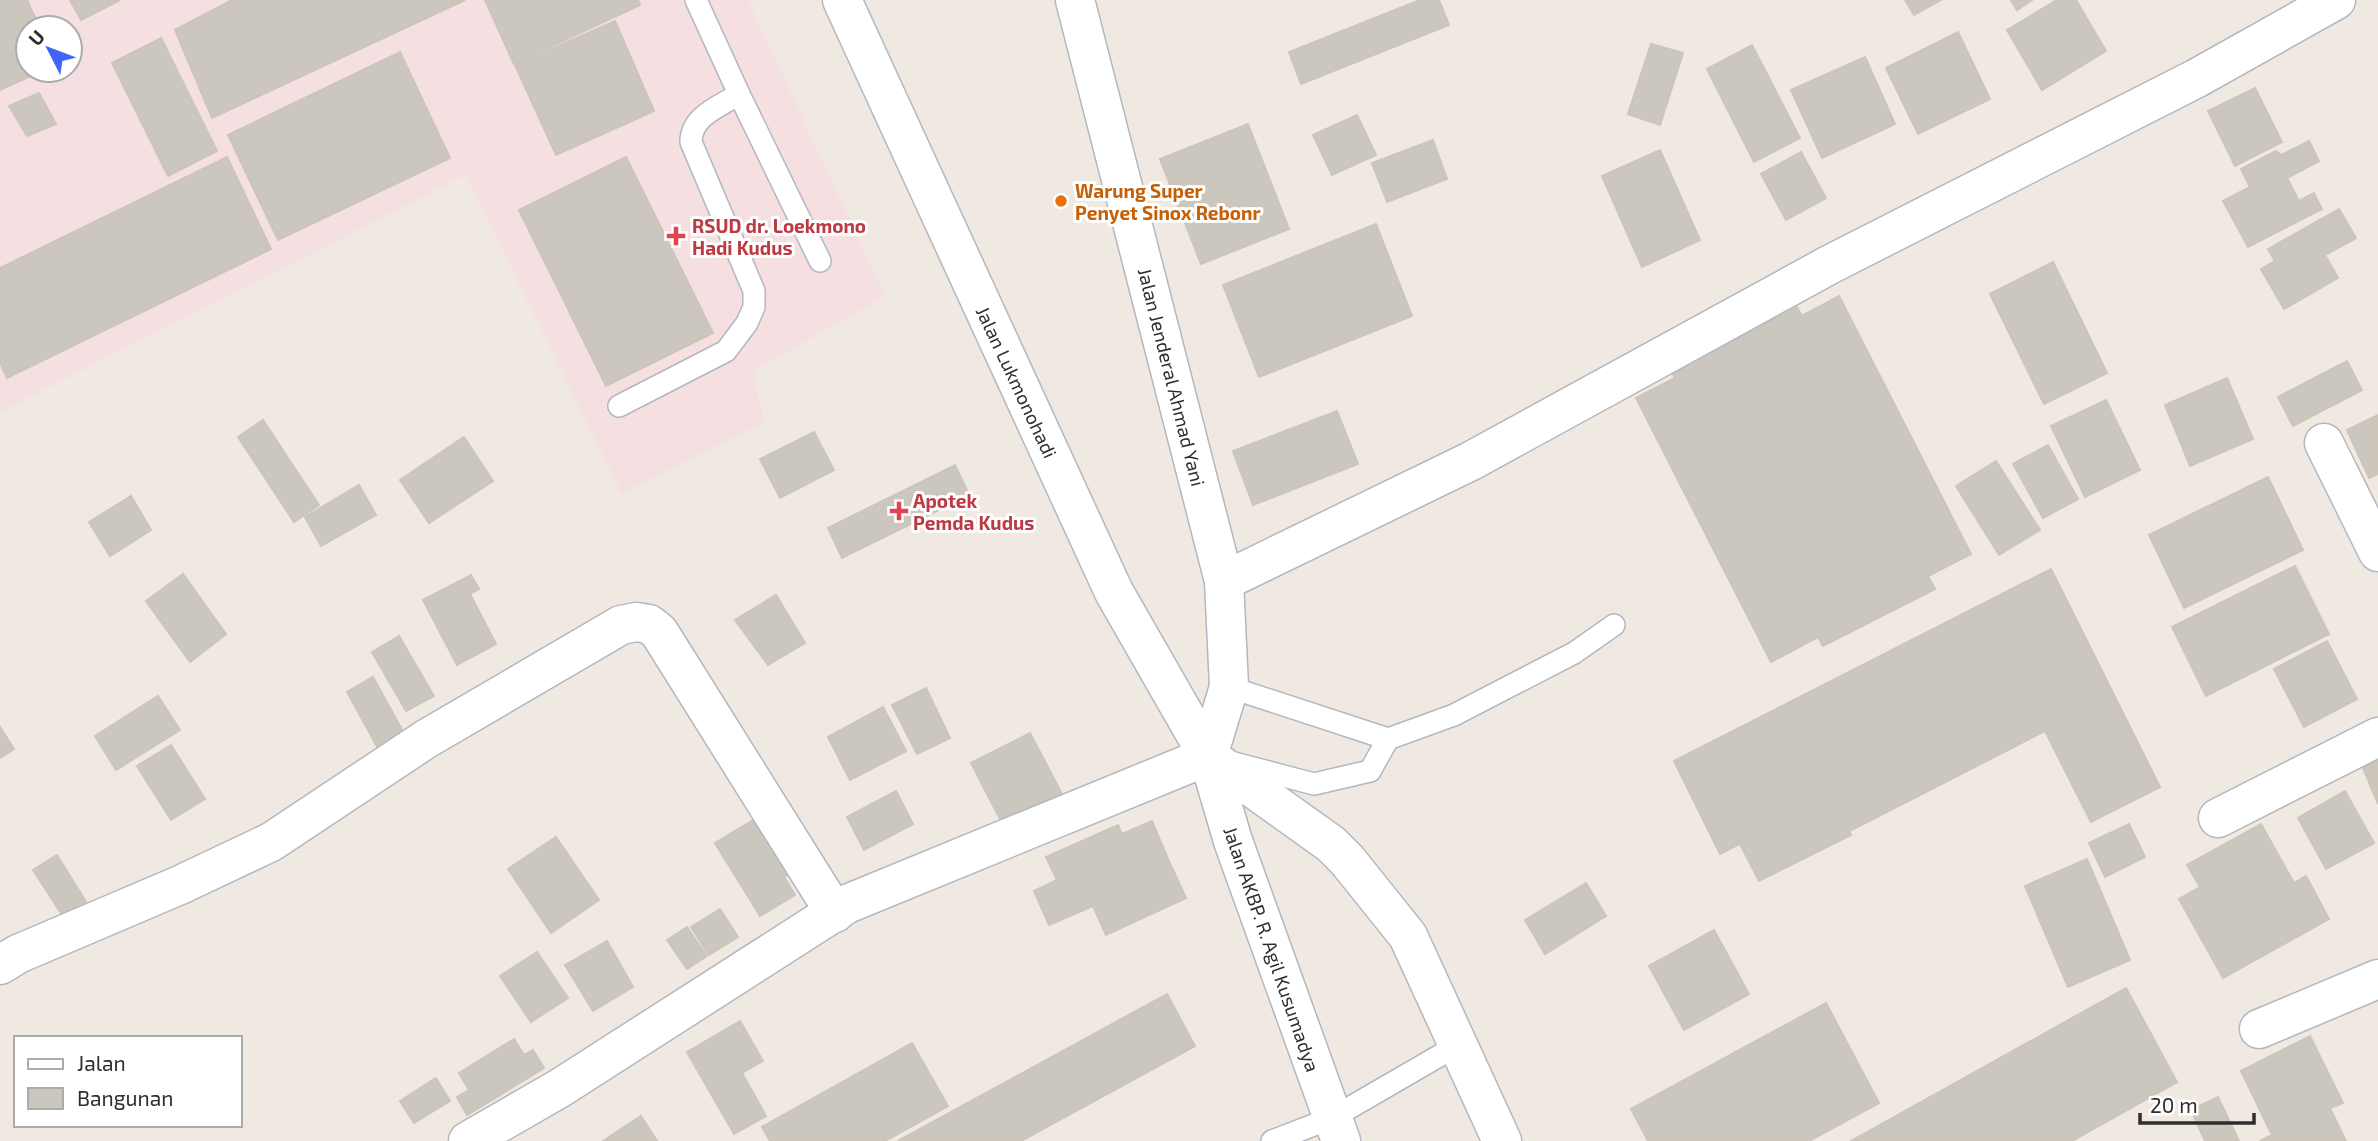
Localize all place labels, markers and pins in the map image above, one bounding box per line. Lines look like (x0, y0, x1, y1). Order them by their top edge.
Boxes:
place label: Warung Super Penyet Sinox Rebonr (1075, 179, 1261, 225)
marker: Warung Super Penyet Sinox Rebonr (1053, 193, 1069, 209)
place label: RSUD dr. Loekmono Hadi Kudus (692, 214, 866, 259)
marker: RSUD dr. Loekmono Hadi Kudus (666, 226, 686, 246)
place label: Apotek Pemda Kudus (913, 489, 1034, 534)
marker: Apotek Pemda Kudus (891, 503, 907, 519)

